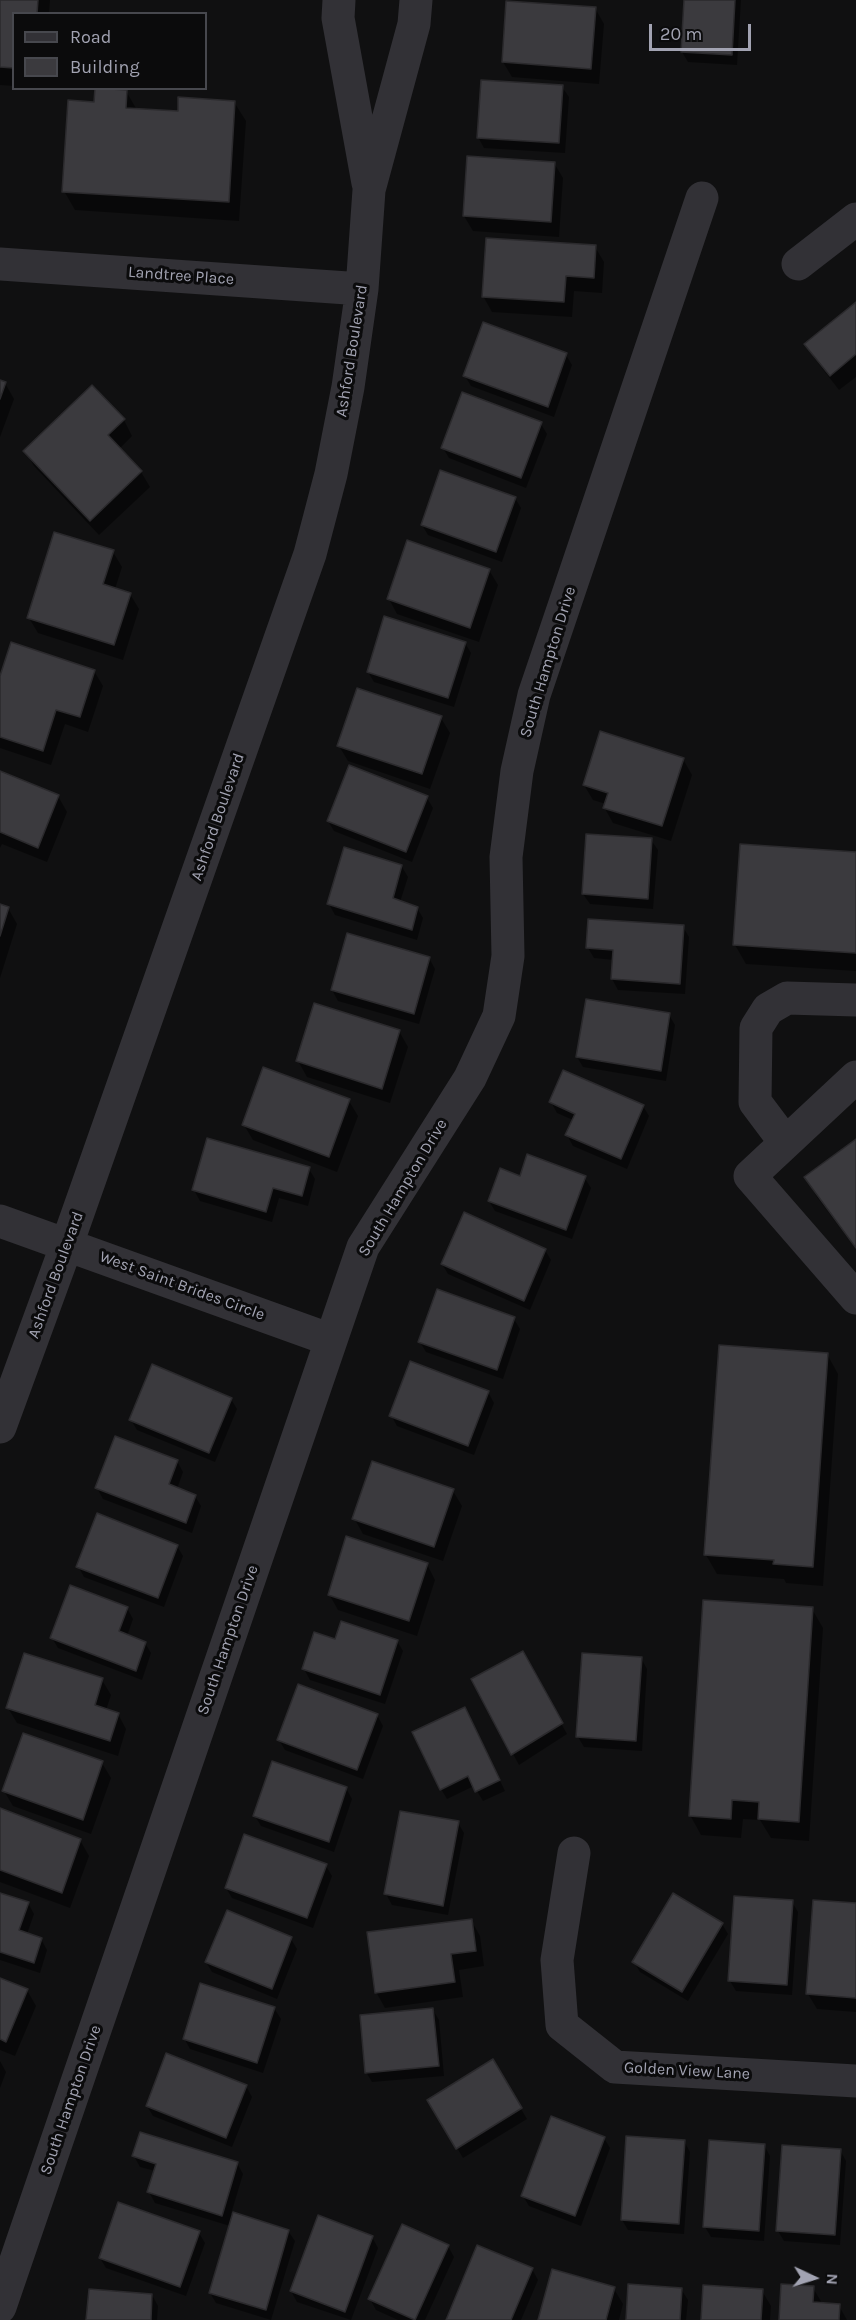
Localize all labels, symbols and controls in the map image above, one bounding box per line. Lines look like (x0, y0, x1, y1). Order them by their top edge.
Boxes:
legend (12, 12, 207, 90)
scale bar (652, 12, 754, 50)
text: 20 m (660, 23, 702, 45)
text: Road (70, 26, 111, 48)
text: Building (70, 56, 140, 78)
street label: Landtree Place (127, 263, 235, 289)
street label: Ashford Boulevard (332, 283, 372, 419)
street label: South Hampton Drive (516, 584, 580, 740)
street label: Ashford Boulevard (187, 751, 249, 883)
street label: South Hampton Drive (354, 1116, 452, 1260)
street label: Ashford Boulevard (24, 1209, 88, 1341)
street label: West Saint Brides Circle (97, 1247, 267, 1325)
street label: South Hampton Drive (193, 1563, 263, 1717)
street label: South Hampton Drive (36, 2023, 106, 2177)
street label: Golden View Lane (623, 2058, 751, 2084)
north arrow (784, 2248, 844, 2308)
text: N (823, 2273, 842, 2286)

